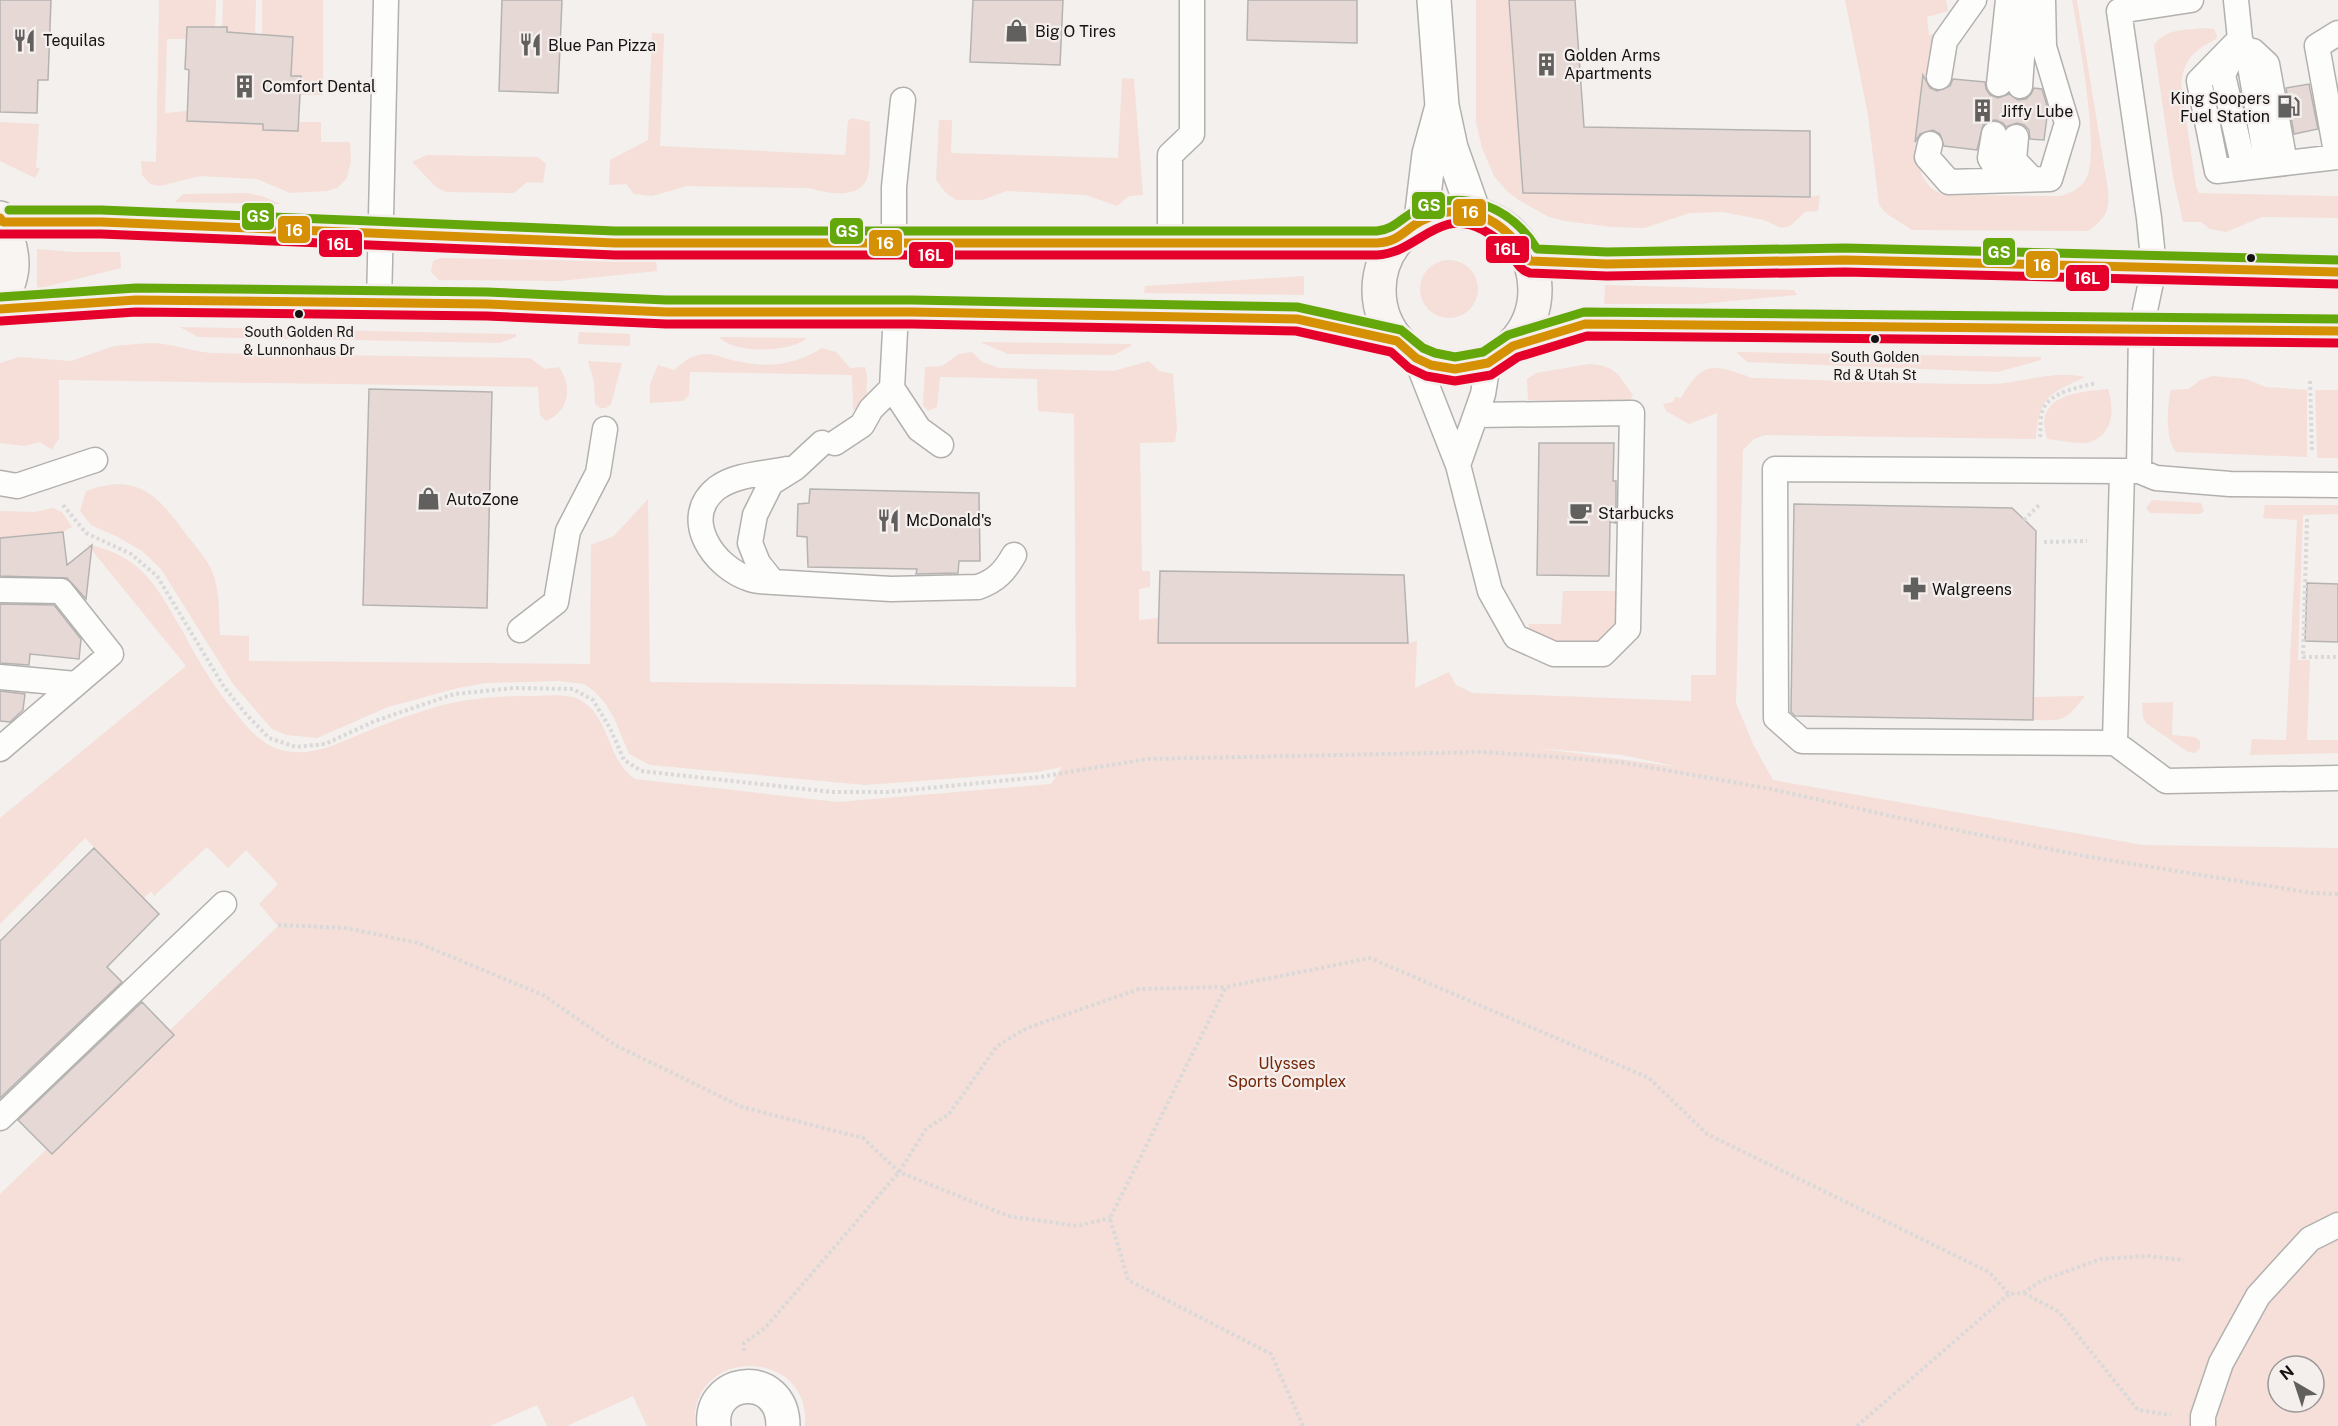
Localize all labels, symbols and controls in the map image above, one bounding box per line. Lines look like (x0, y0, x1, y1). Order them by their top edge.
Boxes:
shop icon: Big O Tires (1004, 18, 1030, 44)
place label: Big O Tires (1035, 22, 1116, 41)
restaurant icon: Tequilas (12, 27, 38, 53)
place label: Tequilas (43, 31, 105, 50)
restaurant icon: Blue Pan Pizza (517, 32, 543, 58)
place label: Blue Pan Pizza (548, 36, 656, 55)
place label: Golden Arms Apartments (1564, 46, 1660, 83)
building icon: Golden Arms Apartments (1533, 51, 1559, 77)
building icon: Comfort Dental (231, 73, 257, 99)
place label: Comfort Dental (262, 77, 376, 96)
place label: King Soopers Fuel Station (2170, 89, 2270, 126)
fuel station icon: King Soopers Fuel Station (2275, 94, 2301, 120)
building icon: Jiffy Lube (1970, 98, 1996, 124)
place label: Jiffy Lube (2001, 102, 2073, 121)
line badge: GS (1411, 191, 1446, 220)
text: GS (1417, 196, 1441, 215)
line badge: 16 (1452, 198, 1487, 227)
line badge: GS (241, 202, 275, 231)
text: 16 (1461, 203, 1479, 222)
text: GS (246, 207, 270, 226)
line badge: 16 (277, 215, 311, 244)
line badge: GS (829, 217, 864, 245)
text: 16 (285, 221, 303, 240)
text: GS (835, 222, 859, 241)
line badge: 16L (318, 229, 363, 258)
line badge: 16 (868, 229, 903, 257)
text: 16 (876, 234, 894, 253)
text: 16L (327, 235, 353, 254)
line badge: 16L (1485, 235, 1530, 264)
line badge: GS (1982, 237, 2016, 266)
text: 16L (1494, 240, 1520, 259)
line badge: 16L (908, 241, 954, 269)
text: GS (1987, 243, 2011, 262)
text: 16L (918, 246, 944, 265)
line badge: 16 (2025, 250, 2059, 279)
unlabelled marker (2245, 252, 2257, 264)
text: 16 (2033, 256, 2051, 275)
line badge: 16L (2065, 264, 2110, 292)
text: 16L (2074, 269, 2100, 288)
marker: South Golden Rd & Lunnonhaus Dr (293, 308, 305, 320)
place label: South Golden Rd & Lunnonhaus Dr (243, 324, 355, 358)
marker: South Golden Rd & Utah St (1869, 333, 1881, 345)
place label: South Golden Rd & Utah St (1831, 349, 1919, 383)
shop icon: AutoZone (415, 486, 441, 512)
place label: AutoZone (446, 490, 519, 509)
cafe icon: Starbucks (1567, 500, 1593, 526)
place label: Starbucks (1598, 504, 1674, 523)
restaurant icon: McDonald's (875, 507, 901, 533)
place label: McDonald's (906, 511, 992, 530)
pharmacy icon: Walgreens (1901, 576, 1927, 602)
place label: Walgreens (1932, 580, 2012, 599)
park label: Ulysses Sports Complex (1228, 1054, 1346, 1091)
north arrow (2266, 1354, 2326, 1414)
text: N (2276, 1361, 2298, 1384)

